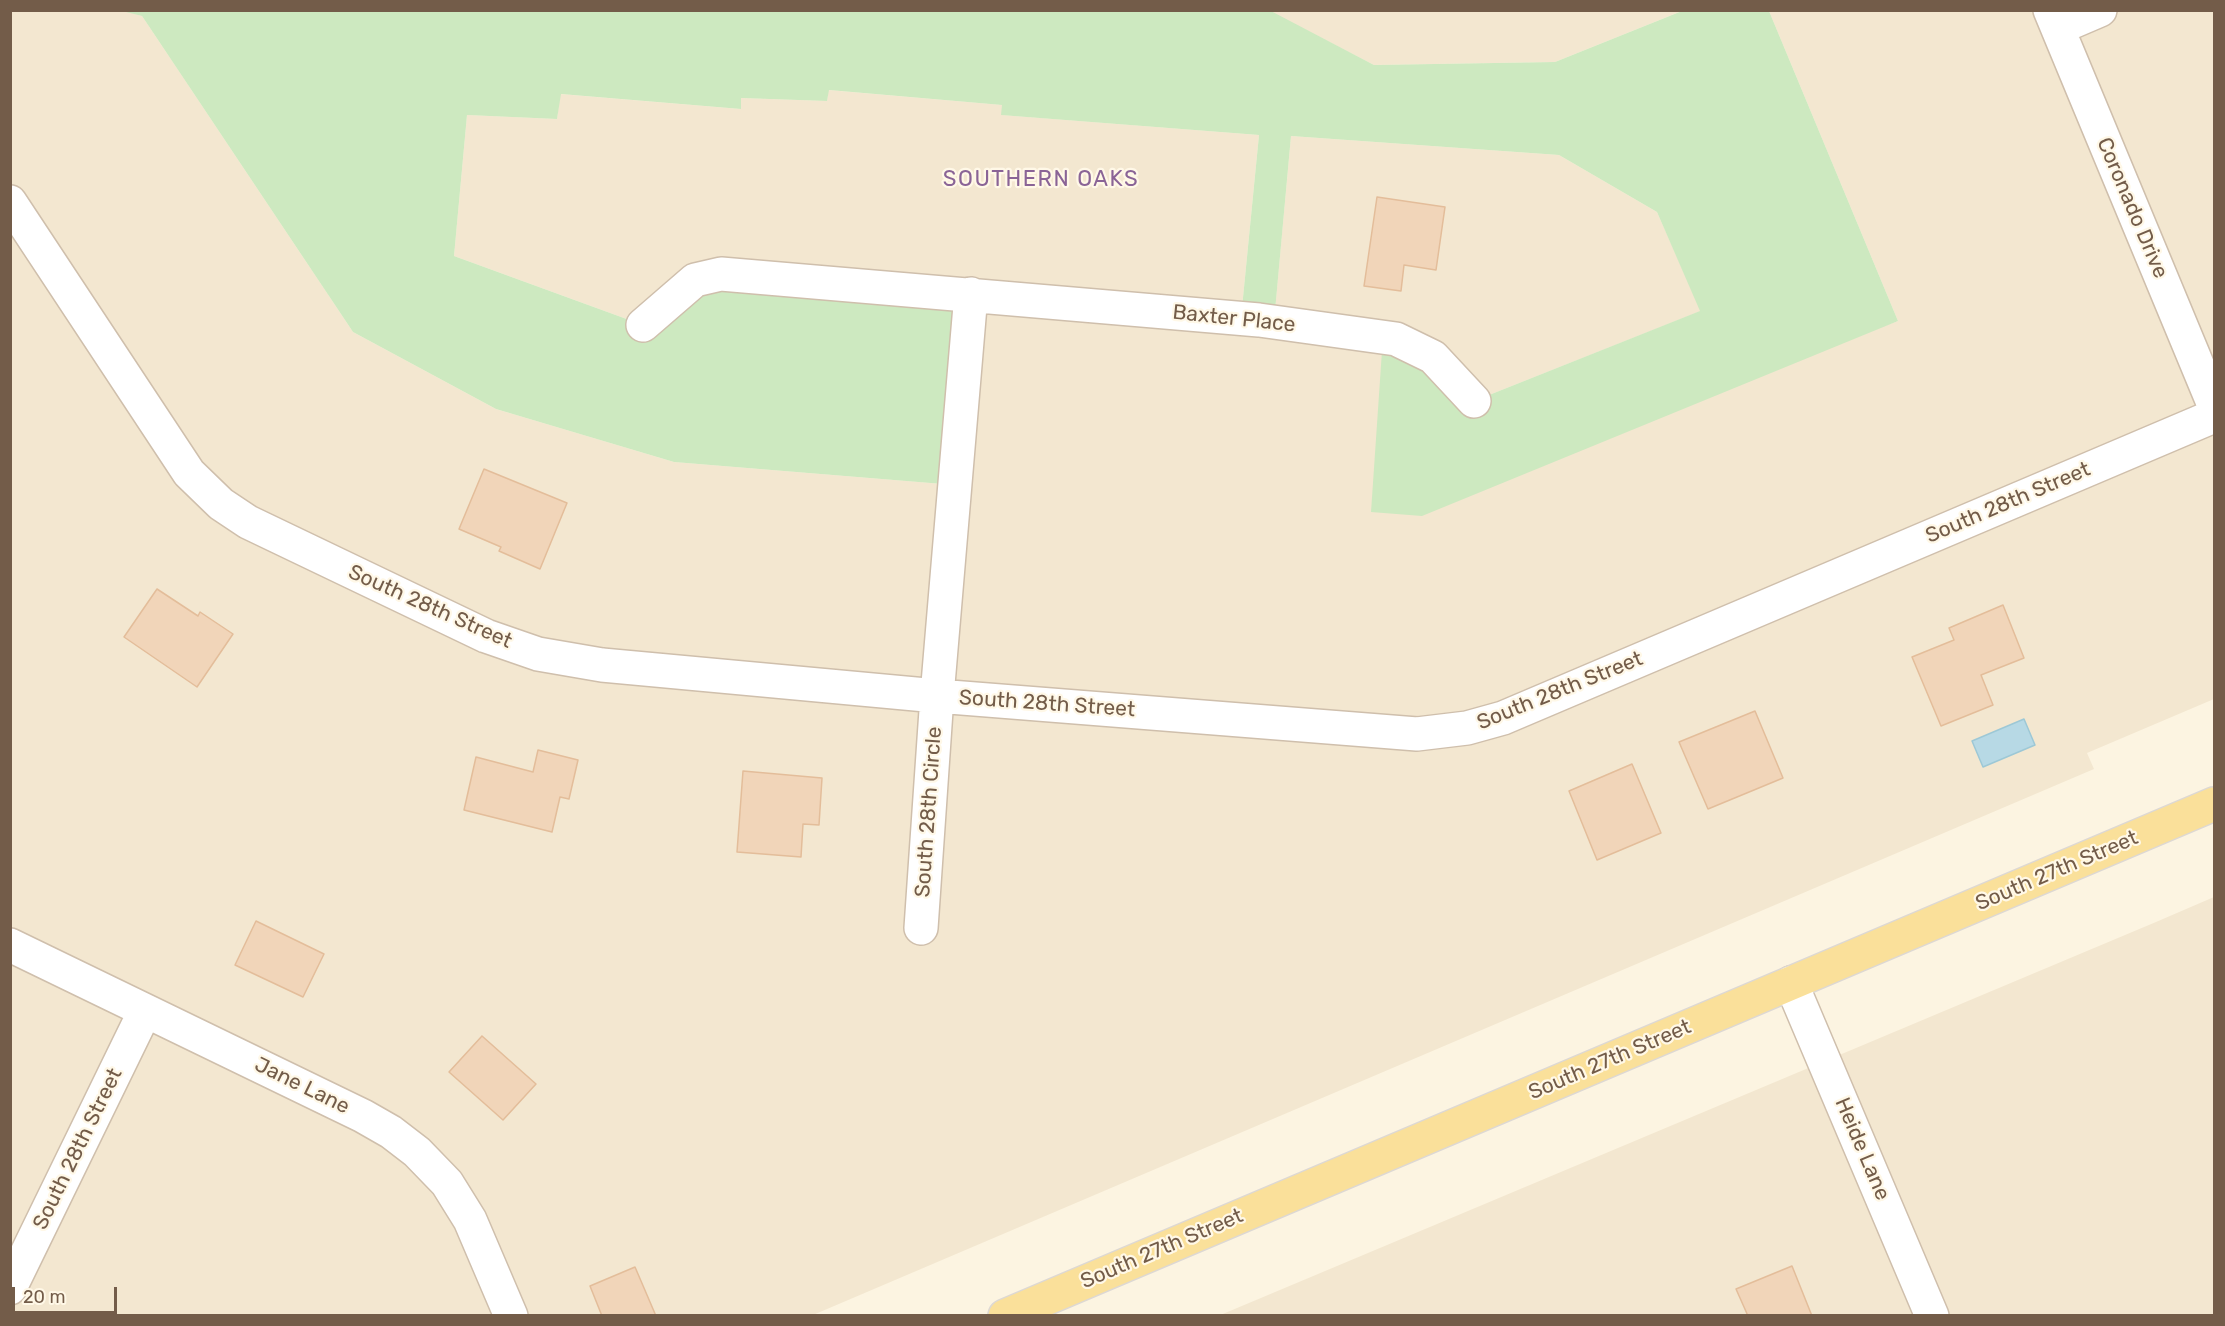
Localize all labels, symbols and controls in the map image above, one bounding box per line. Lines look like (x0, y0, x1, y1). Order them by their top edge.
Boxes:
street label: Coronado Drive (2091, 134, 2173, 282)
district label: SOUTHERN OAKS (943, 167, 1139, 193)
street label: Baxter Place (1171, 300, 1297, 338)
street label: South 28th Street (1922, 457, 2094, 549)
street label: South 28th Street (344, 560, 516, 654)
street label: South 28th Street (1473, 646, 1647, 736)
street label: South 28th Street (958, 685, 1136, 723)
street label: South 28th Circle (910, 726, 948, 898)
street label: South 27th Street (1972, 825, 2142, 917)
street label: South 27th Street (1525, 1014, 1695, 1106)
street label: Jane Lane (250, 1052, 354, 1120)
street label: South 28th Street (28, 1064, 128, 1234)
street label: Heide Lane (1829, 1094, 1895, 1204)
street label: South 27th Street (1077, 1203, 1247, 1295)
scale bar (15, 1275, 120, 1313)
text: 20 m (23, 1286, 65, 1308)

